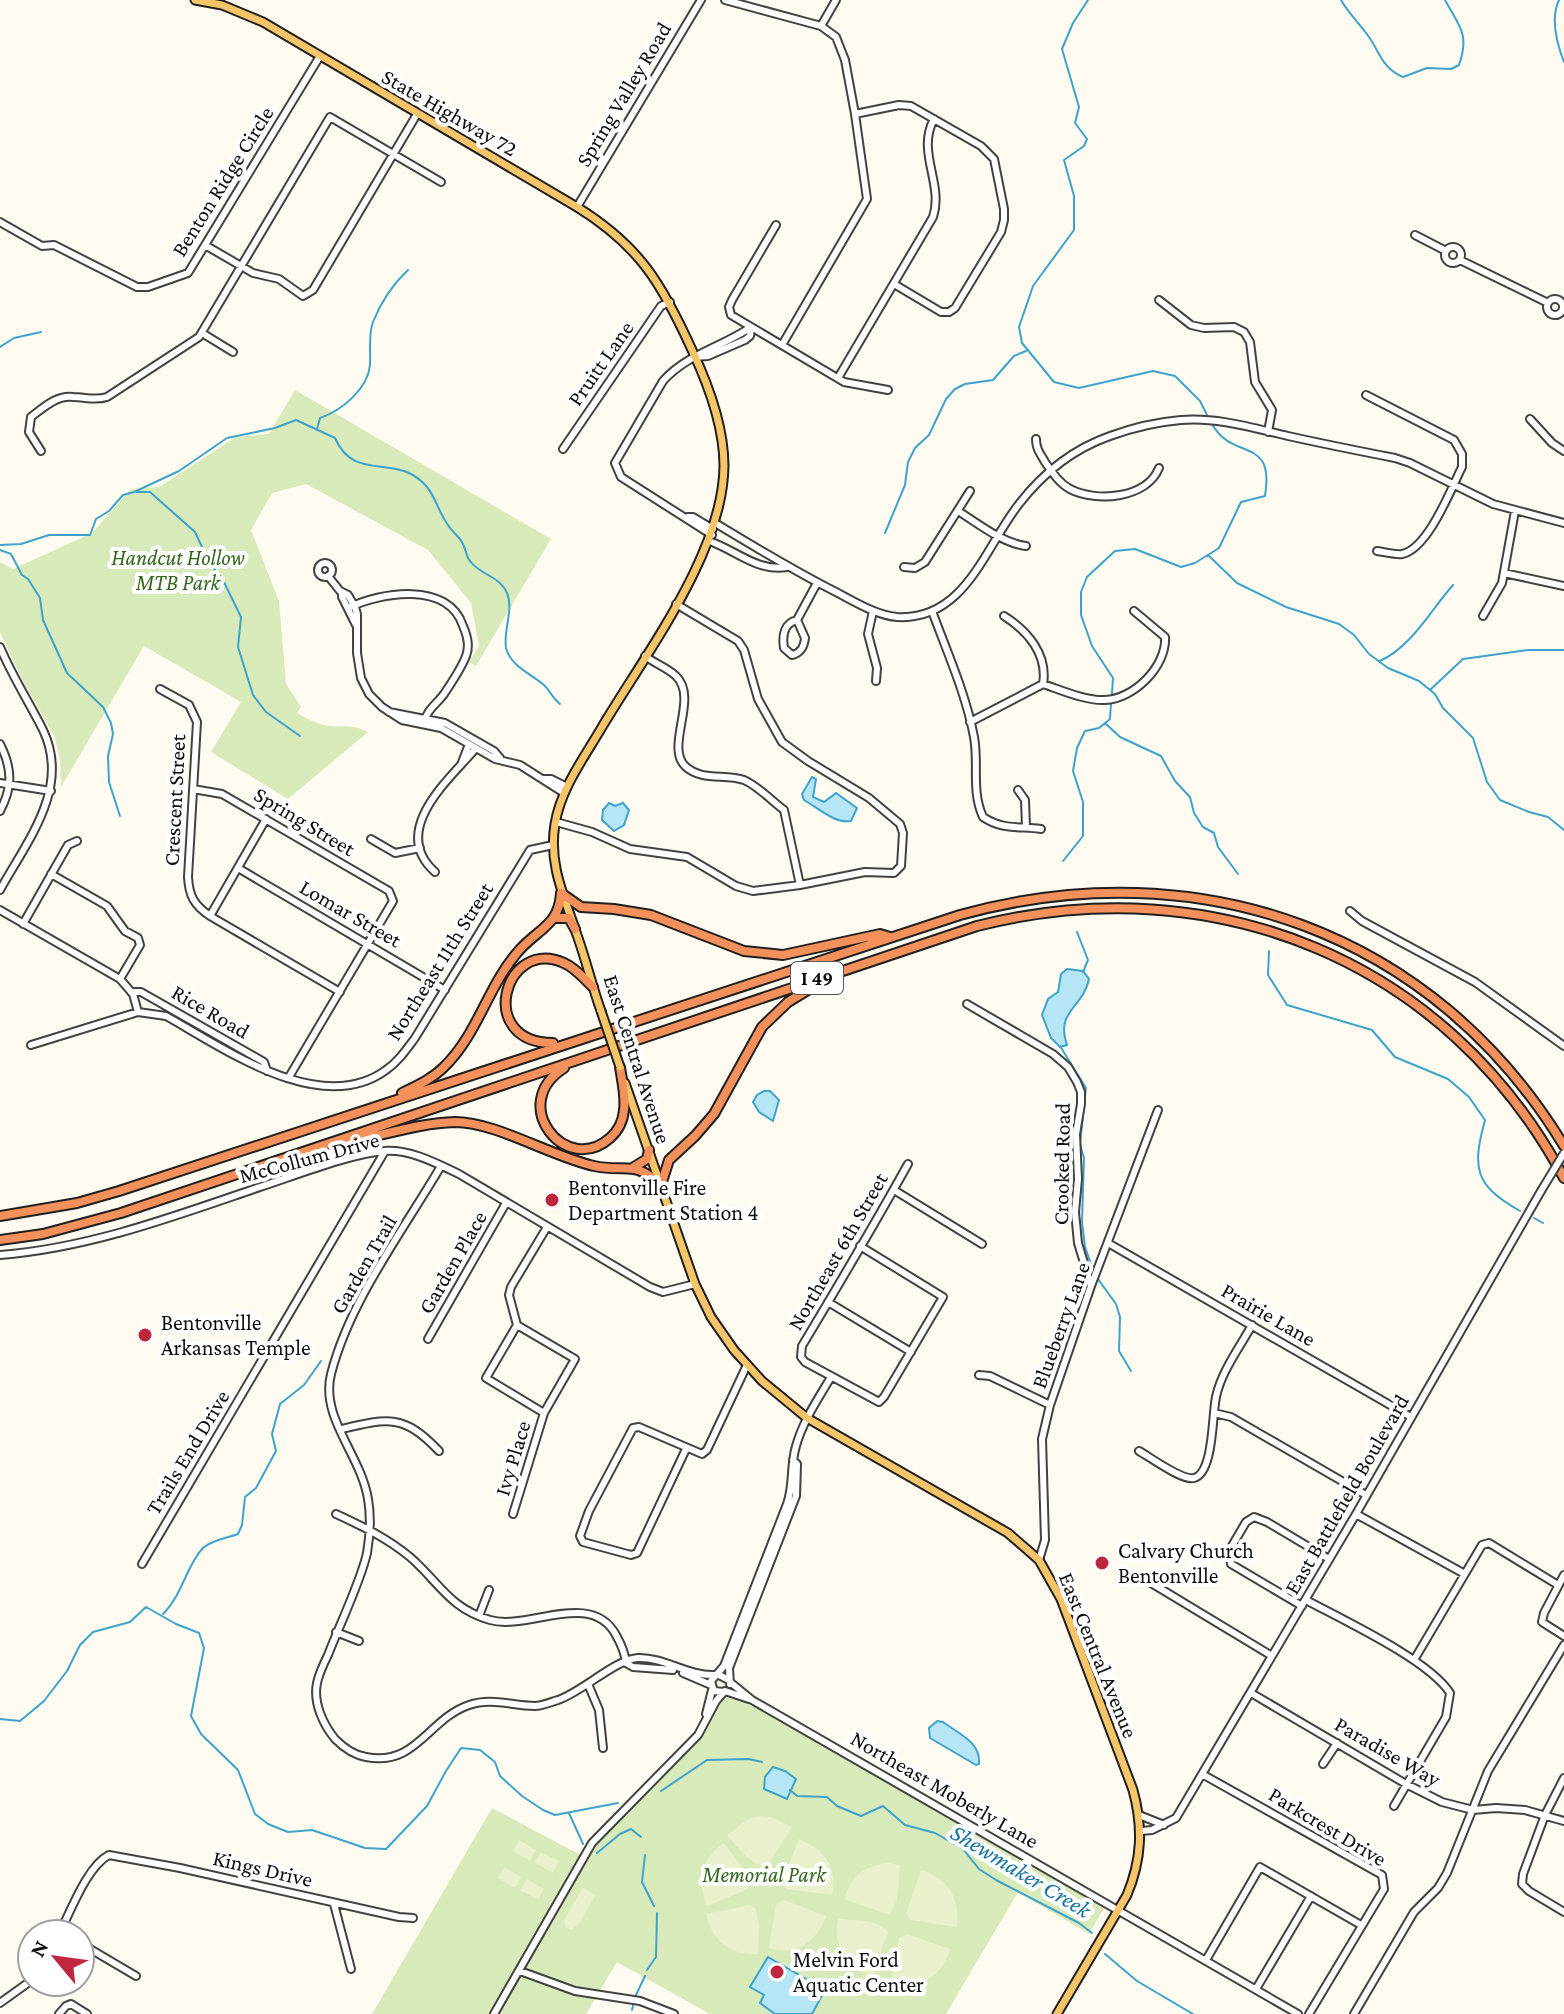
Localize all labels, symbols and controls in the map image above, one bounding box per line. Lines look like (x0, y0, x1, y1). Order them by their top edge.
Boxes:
street label: Spring Valley Road (571, 17, 677, 171)
street label: State Highway 72 (378, 64, 522, 161)
street label: Benton Ridge Circle (166, 102, 279, 261)
street label: Pruitt Lane (562, 316, 639, 410)
park label: Handcut Hollow MTB Park (111, 545, 245, 595)
street label: Crescent Street (159, 733, 190, 867)
street label: Spring Street (250, 781, 360, 862)
street label: Lomar Street (295, 874, 407, 953)
street label: Northeast 11th Street (381, 877, 498, 1045)
road number: I 49 (791, 962, 843, 994)
street label: East Central Avenue (598, 972, 677, 1147)
street label: Rice Road (168, 979, 254, 1044)
street label: Crooked Road (1048, 1102, 1075, 1225)
street label: McCollum Drive (236, 1127, 382, 1188)
street label: Northeast 6th Street (782, 1167, 893, 1335)
place label: Bentonville Fire Department Station 4 (568, 1175, 759, 1225)
marker: Bentonville Fire Department Station 4 (543, 1191, 561, 1209)
street label: Garden Place (413, 1206, 492, 1318)
street label: Garden Trail (325, 1210, 402, 1318)
street label: Blueberry Lane (1026, 1259, 1095, 1392)
street label: Prairie Lane (1217, 1278, 1320, 1351)
place label: Bentonville Arkansas Temple (161, 1310, 311, 1360)
marker: Bentonville Arkansas Temple (136, 1326, 154, 1344)
street label: Trails End Drive (140, 1385, 234, 1519)
street label: East Battlefield Boulevard (1279, 1390, 1414, 1599)
street label: Ivy Place (489, 1418, 536, 1499)
place label: Calvary Church Bentonville (1118, 1538, 1254, 1588)
marker: Calvary Church Bentonville (1093, 1554, 1111, 1572)
street label: East Central Avenue (1054, 1569, 1143, 1742)
street label: Paradise Way (1331, 1711, 1446, 1792)
street label: Northeast Moberly Lane (846, 1725, 1043, 1853)
street label: Parkcrest Drive (1264, 1781, 1391, 1871)
water label: Shewmaker Creek (946, 1818, 1098, 1924)
street label: Kings Drive (211, 1845, 315, 1892)
park label: Memorial Park (701, 1862, 827, 1887)
north arrow (16, 1918, 96, 1998)
text: N (24, 1936, 54, 1961)
place label: Melvin Ford Aquatic Center (793, 1947, 924, 1997)
marker: Melvin Ford Aquatic Center (768, 1963, 786, 1981)

